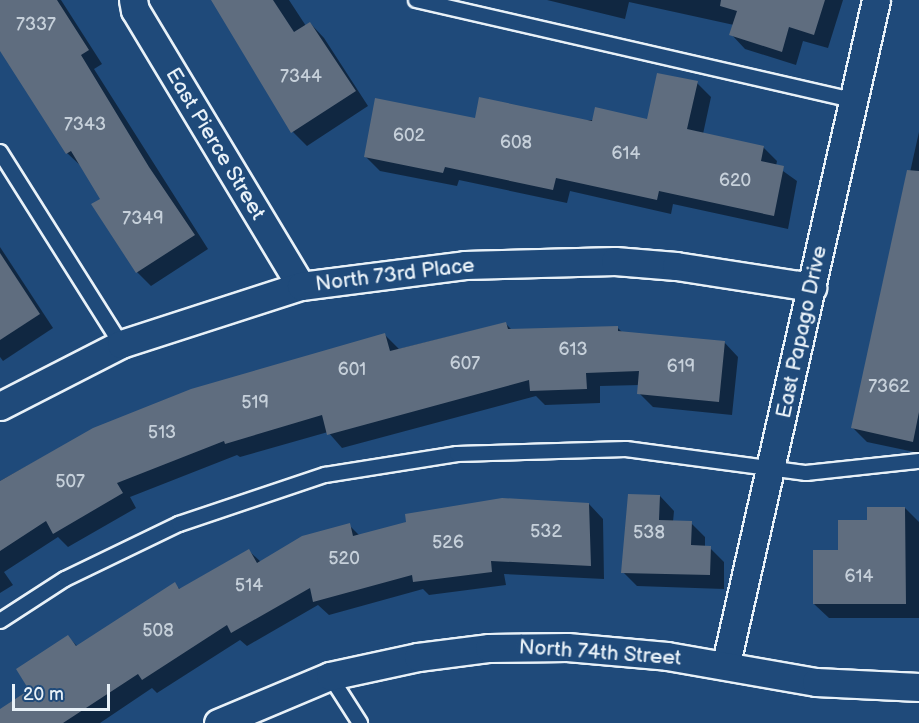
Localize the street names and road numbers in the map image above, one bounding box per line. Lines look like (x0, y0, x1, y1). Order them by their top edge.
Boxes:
street label: East Pierce Street (160, 63, 270, 225)
street label: East Papago Drive (771, 243, 833, 421)
street label: North 73rd Place (314, 253, 476, 297)
street label: North 74th Street (517, 635, 683, 671)

